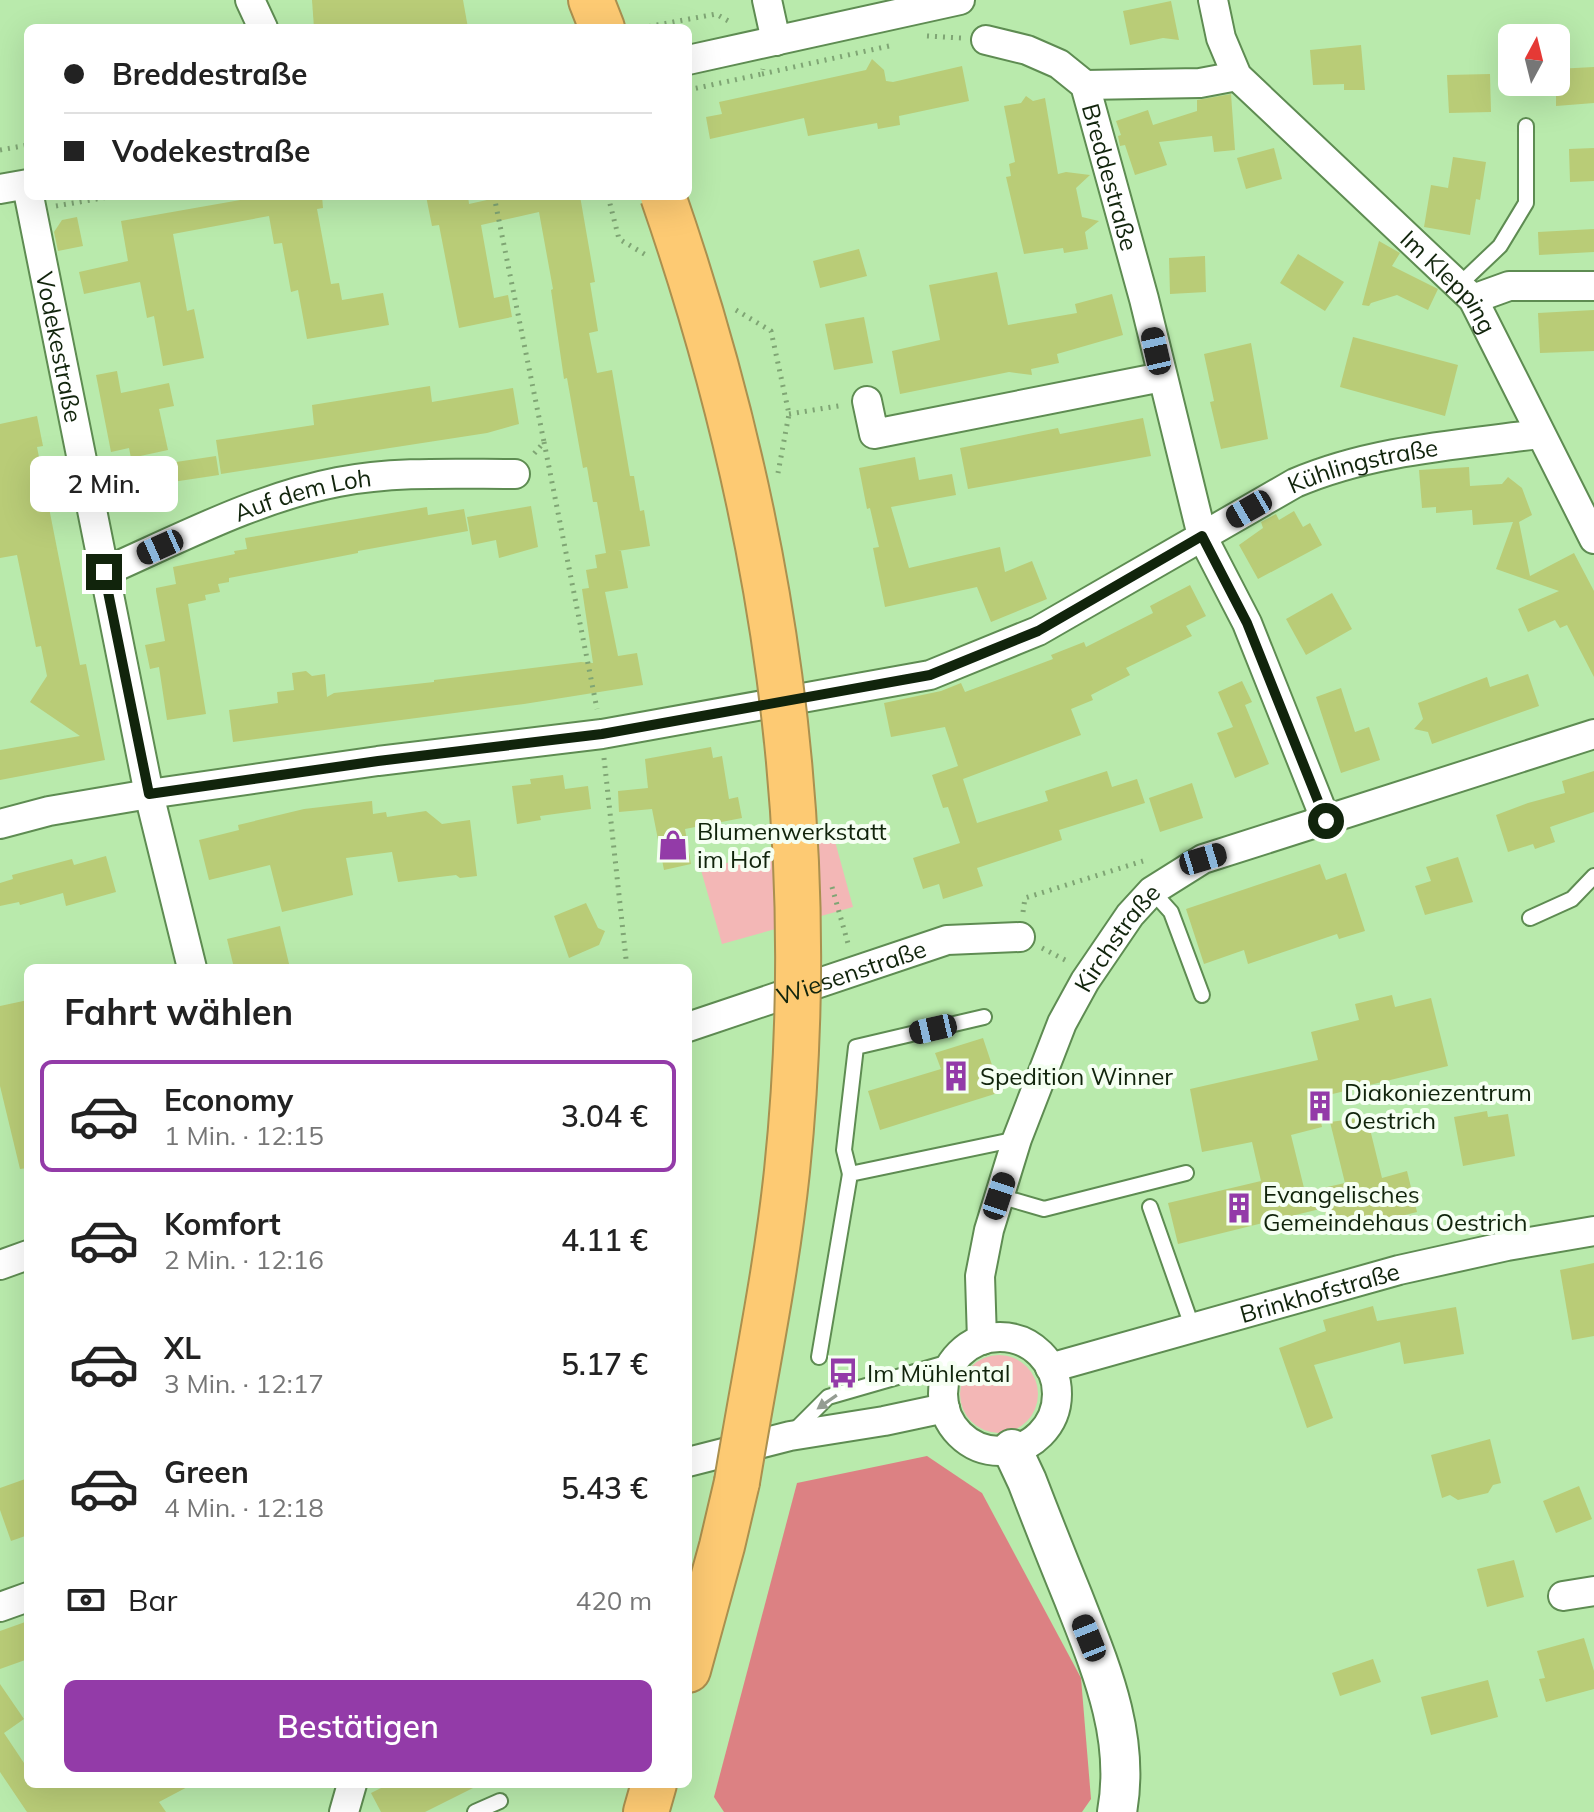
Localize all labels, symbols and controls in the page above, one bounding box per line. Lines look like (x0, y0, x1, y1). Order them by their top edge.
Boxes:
north arrow (1498, 24, 1570, 96)
map controls (1498, 24, 1570, 96)
text: Breddestraße (112, 55, 307, 93)
street label: Breddestraße (1076, 100, 1145, 254)
text: Vodekestraße (112, 132, 310, 170)
street label: Im Klepping (1394, 223, 1503, 338)
street label: Vodekestraße (30, 269, 89, 425)
car (1139, 325, 1173, 377)
street label: Kühlingstraße (1283, 432, 1440, 499)
callout: 2 Min. (30, 456, 178, 512)
street label: Auf dem Loh (229, 462, 373, 528)
text: 2 Min. (67, 467, 141, 500)
car (1222, 487, 1276, 531)
car (133, 526, 187, 568)
route end (86, 554, 122, 590)
route start (1308, 803, 1344, 839)
place label: Blumenwerkstatt im Hof (697, 816, 887, 874)
shop icon: Blumenwerkstatt im Hof (656, 828, 690, 862)
car (1177, 841, 1229, 877)
street label: Kirchstraße (1067, 877, 1166, 997)
street label: Wiesenstraße (772, 933, 930, 1011)
text: Fahrt wählen (64, 989, 293, 1034)
car (907, 1012, 959, 1046)
building icon: Spedition Winner (939, 1059, 973, 1093)
place label: Spedition Winner (980, 1061, 1173, 1091)
place label: Diakoniezentrum Oestrich (1344, 1077, 1532, 1135)
icon: car (68, 1080, 140, 1152)
text: Economy (164, 1081, 293, 1119)
building icon: Diakoniezentrum Oestrich (1303, 1089, 1337, 1123)
text: 3.04 € (561, 1097, 648, 1135)
text: 1 Min. · 12:15 (164, 1119, 324, 1152)
car (980, 1169, 1018, 1223)
place label: Evangelisches Gemeindehaus Oestrich (1263, 1179, 1528, 1237)
building icon: Evangelisches Gemeindehaus Oestrich (1222, 1191, 1256, 1225)
icon: car (68, 1204, 140, 1276)
text: Komfort (164, 1205, 281, 1243)
text: 4.11 € (561, 1221, 648, 1259)
text: 2 Min. · 12:16 (164, 1243, 324, 1276)
street label: Brinkhofstraße (1236, 1256, 1403, 1329)
icon: car (68, 1328, 140, 1400)
text: XL (164, 1329, 201, 1367)
text: 5.17 € (561, 1345, 648, 1383)
bus stop icon: Im Mühlental (826, 1356, 860, 1390)
place label: Im Mühlental (867, 1358, 1010, 1388)
text: 3 Min. · 12:17 (164, 1367, 324, 1400)
one-way arrow (816, 1394, 838, 1410)
icon: car (68, 1452, 140, 1524)
text: Green (164, 1453, 249, 1491)
text: 5.43 € (561, 1469, 648, 1507)
text: 4 Min. · 12:18 (164, 1491, 324, 1524)
icon: cash (64, 1578, 108, 1622)
text: Bar (128, 1581, 177, 1619)
text: 420 m (576, 1584, 652, 1617)
car (1069, 1611, 1109, 1665)
button: Bestätigen (64, 1680, 652, 1772)

